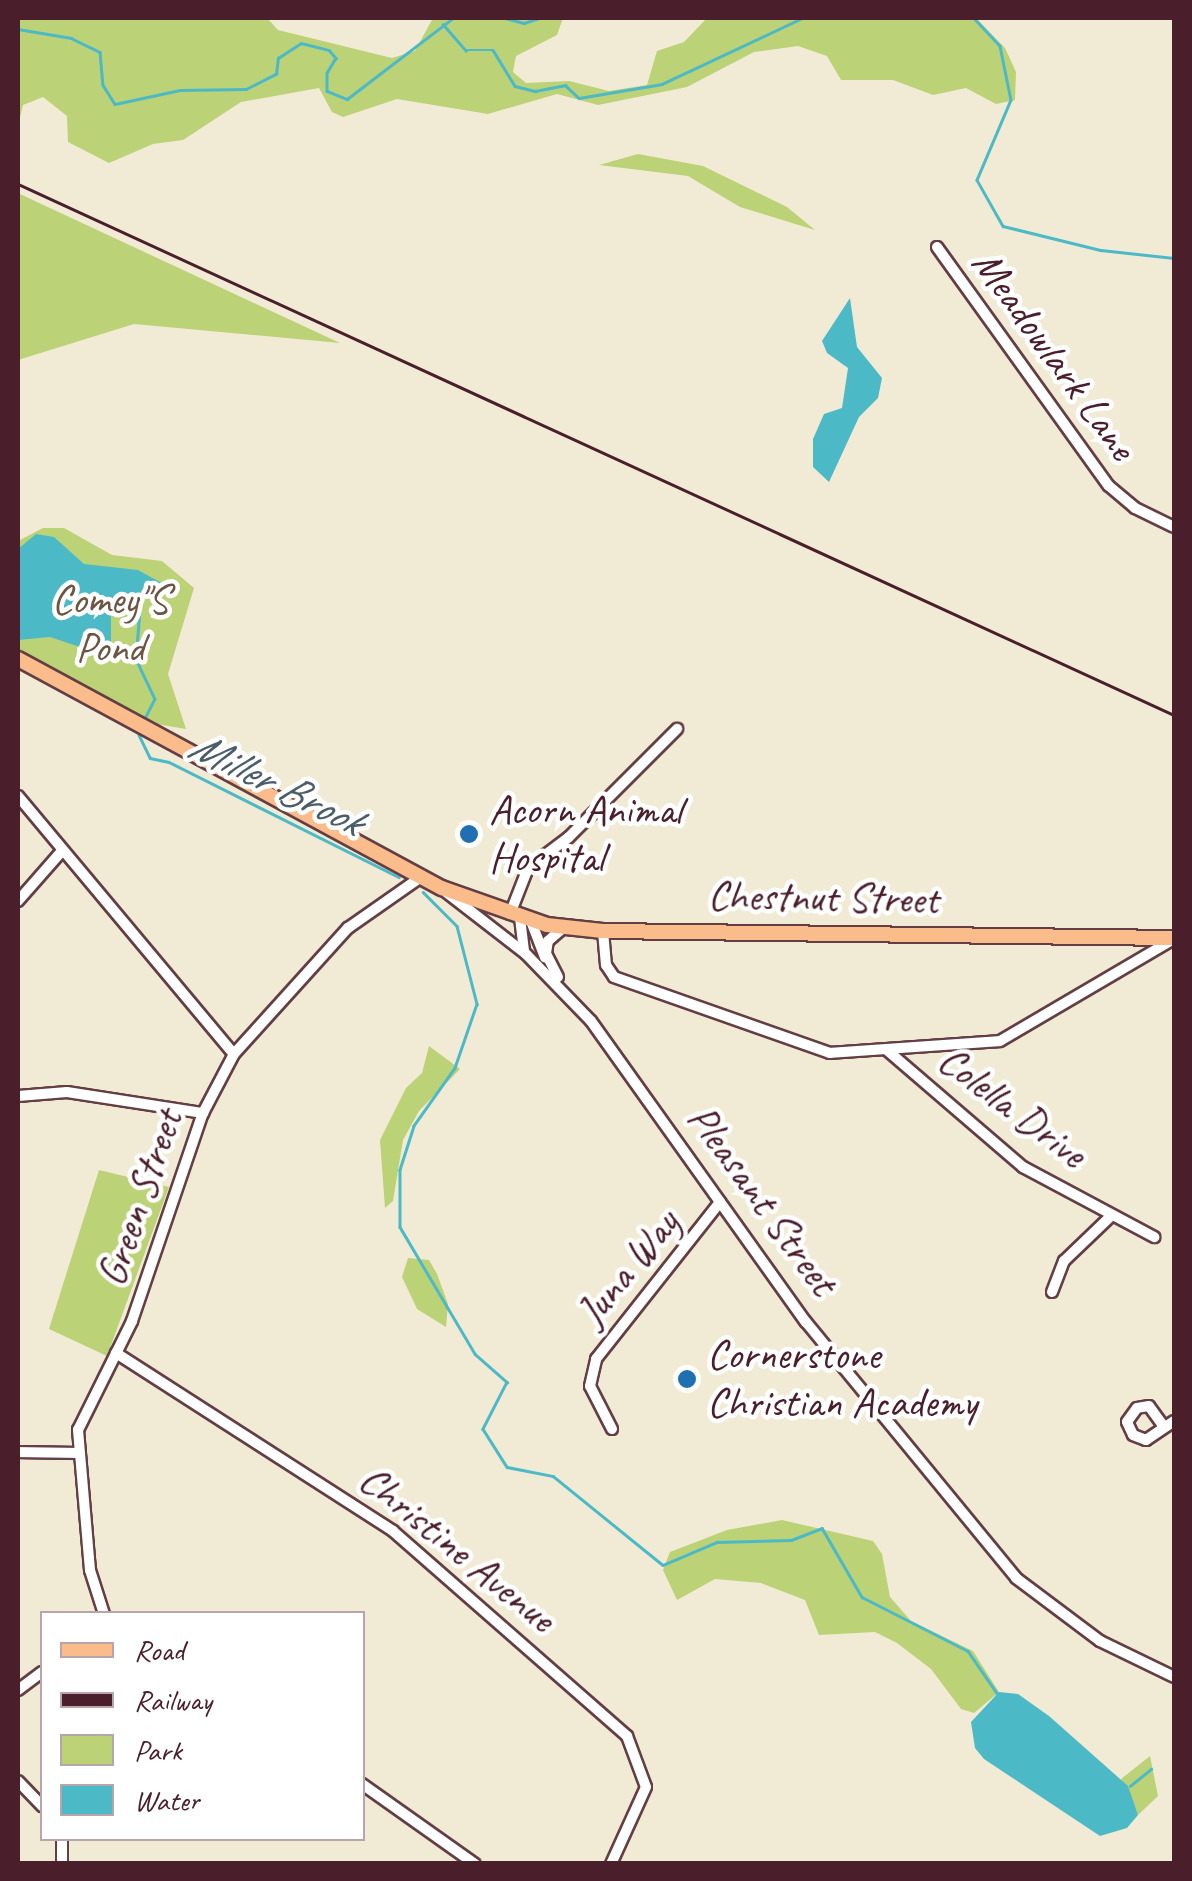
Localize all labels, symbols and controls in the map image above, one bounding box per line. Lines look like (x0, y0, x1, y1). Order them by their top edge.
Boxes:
street label: Meadowlark Lane (961, 240, 1147, 470)
park label: Comey"S Pond (52, 575, 168, 674)
water label: Miller Brook (181, 718, 371, 848)
place label: Acorn Animal Hospital (489, 785, 681, 884)
marker: Acorn Animal Hospital (458, 823, 480, 845)
street label: Chestnut Street (707, 871, 939, 925)
street label: Colella Drive (928, 1035, 1096, 1179)
street label: Pleasant Street (676, 1095, 848, 1305)
street label: Green Street (86, 1103, 194, 1293)
street label: Juna Way (566, 1199, 690, 1337)
place label: Cornerstone Christian Academy (707, 1330, 974, 1428)
marker: Cornerstone Christian Academy (676, 1368, 698, 1390)
street label: Christine Avenue (349, 1455, 565, 1643)
legend (40, 1611, 365, 1841)
text: Road (134, 1631, 184, 1669)
text: Railway (134, 1681, 212, 1719)
text: Park (134, 1731, 182, 1769)
text: Water (134, 1781, 199, 1819)

